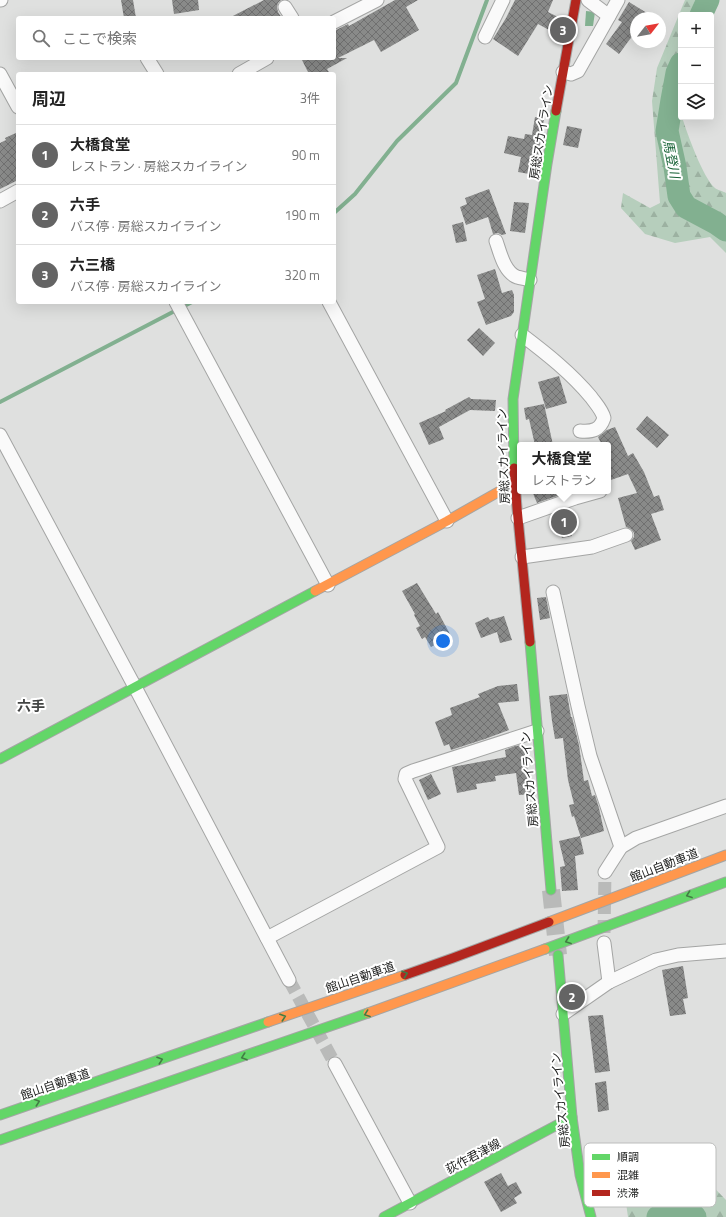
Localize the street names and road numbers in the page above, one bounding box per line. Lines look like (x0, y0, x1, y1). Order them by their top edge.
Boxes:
street label: 房総スカイライン (524, 83, 558, 181)
street label: 房総スカイライン (492, 408, 514, 504)
street label: 房総スカイライン (515, 730, 543, 828)
street label: 館山自動車道 (627, 843, 701, 887)
street label: 館山自動車道 (323, 956, 397, 998)
street label: 房総スカイライン (546, 1051, 574, 1149)
street label: 館山自動車道 (18, 1063, 92, 1105)
street label: 荻作君津線 (442, 1134, 504, 1178)

